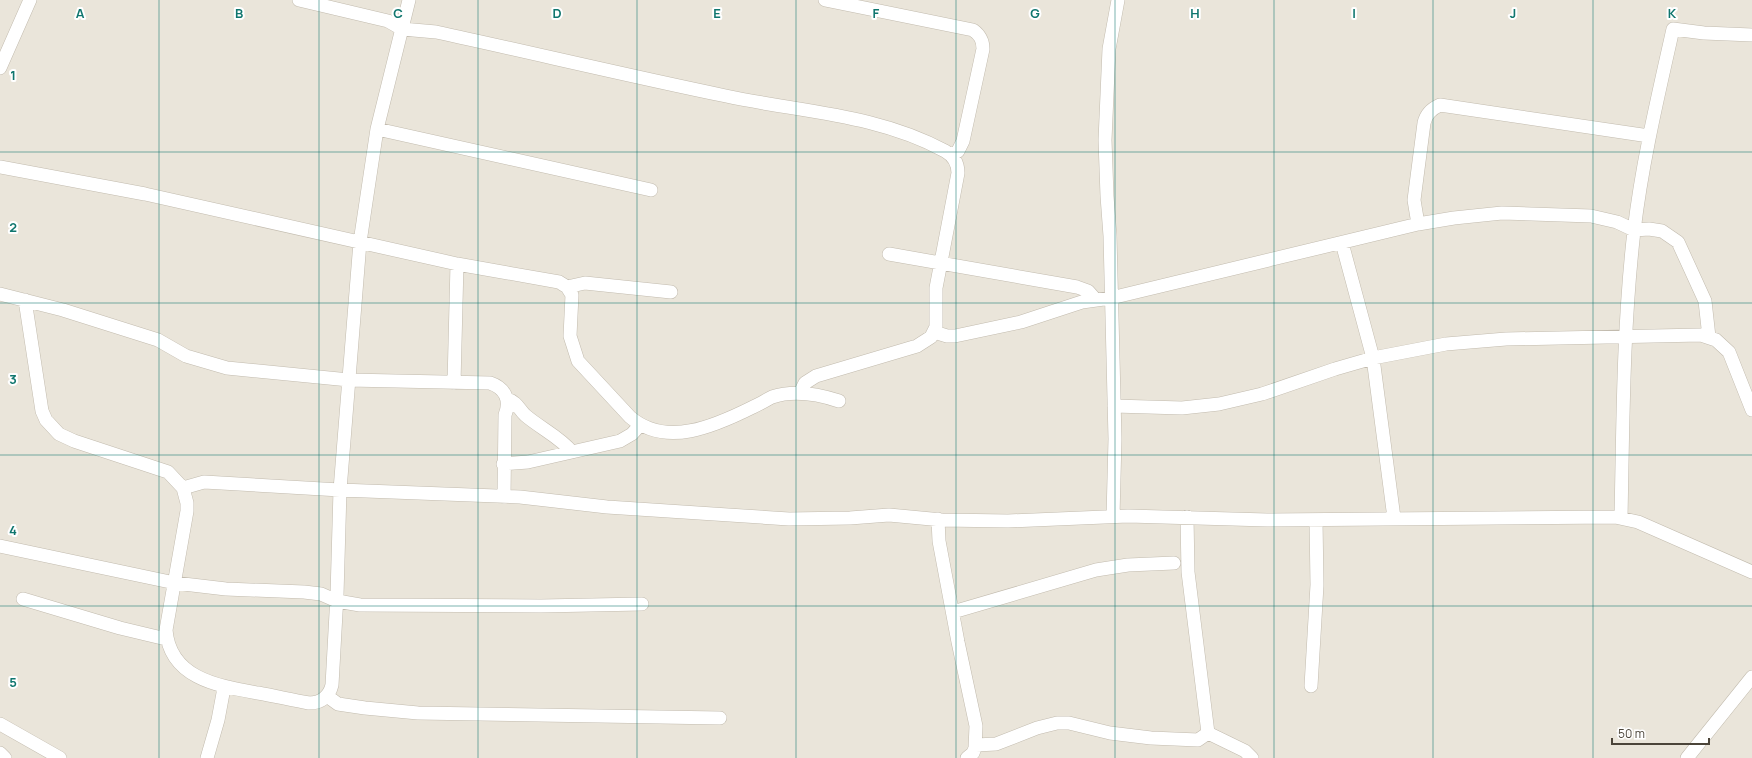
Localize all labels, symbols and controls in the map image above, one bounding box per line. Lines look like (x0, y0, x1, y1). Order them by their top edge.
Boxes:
text: A (76, 4, 85, 22)
text: B (235, 4, 243, 22)
text: C (393, 4, 403, 22)
text: D (552, 4, 562, 22)
text: E (713, 4, 721, 22)
text: F (873, 4, 880, 22)
text: G (1030, 4, 1040, 22)
text: H (1190, 4, 1200, 22)
text: I (1352, 4, 1356, 22)
text: J (1510, 4, 1516, 22)
text: K (1668, 4, 1677, 22)
text: 1 (10, 66, 16, 84)
text: 2 (9, 218, 17, 236)
text: 3 (9, 370, 17, 388)
text: 4 (9, 521, 17, 539)
text: 5 (9, 673, 17, 691)
scale bar (1612, 720, 1709, 746)
text: 50 m (1618, 725, 1645, 742)

